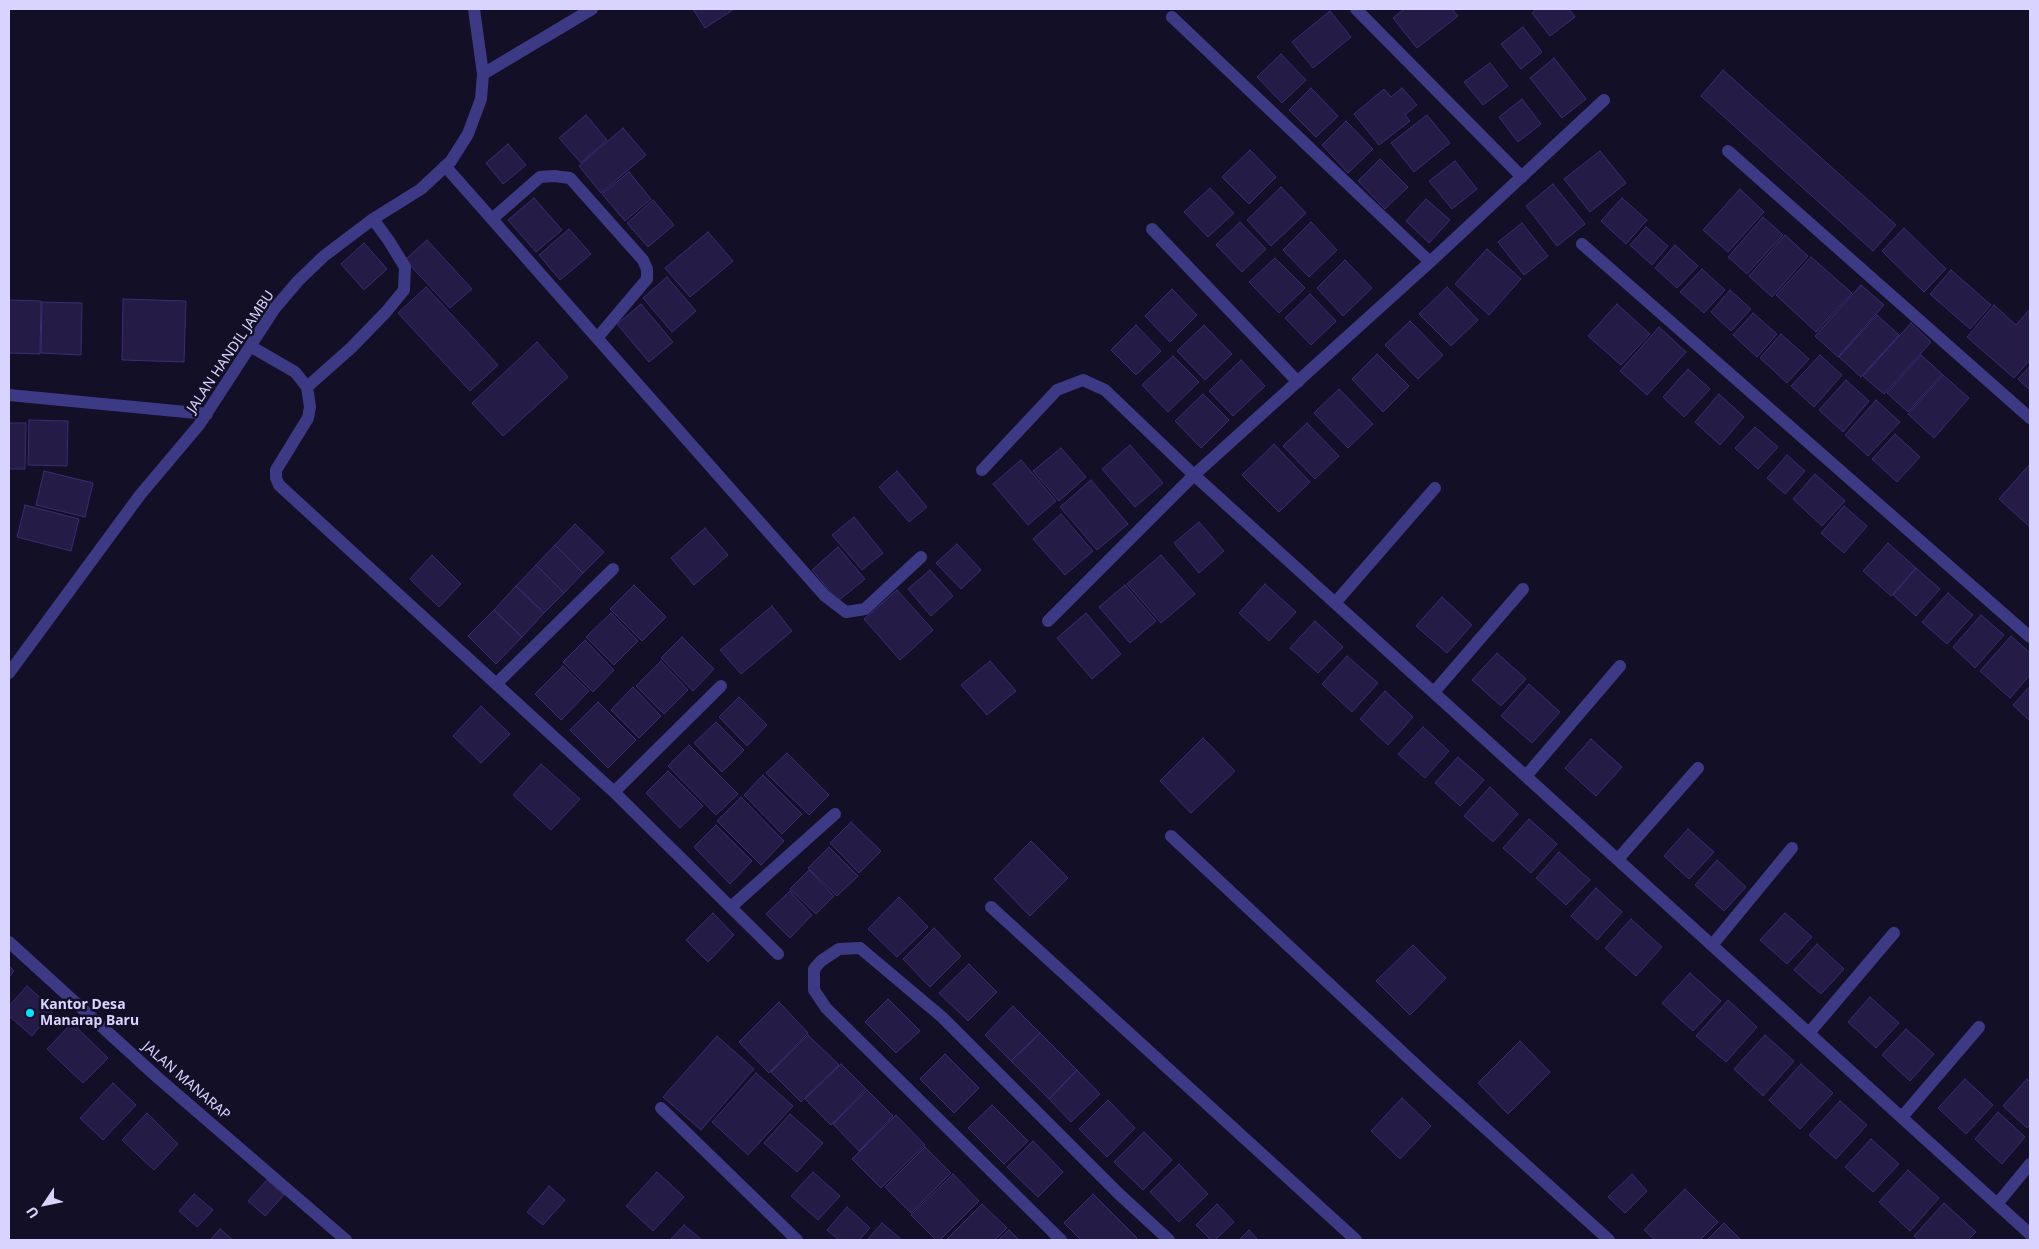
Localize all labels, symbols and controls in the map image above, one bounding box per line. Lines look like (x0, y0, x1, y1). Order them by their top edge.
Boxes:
street label: JALAN HANDIL JAMBU (184, 288, 278, 416)
place label: Kantor Desa Manarap Baru (40, 997, 139, 1030)
marker: Kantor Desa Manarap Baru (24, 1007, 36, 1019)
street label: JALAN MANARAP (139, 1038, 233, 1124)
north arrow (20, 1179, 70, 1229)
text: U (21, 1203, 43, 1222)

